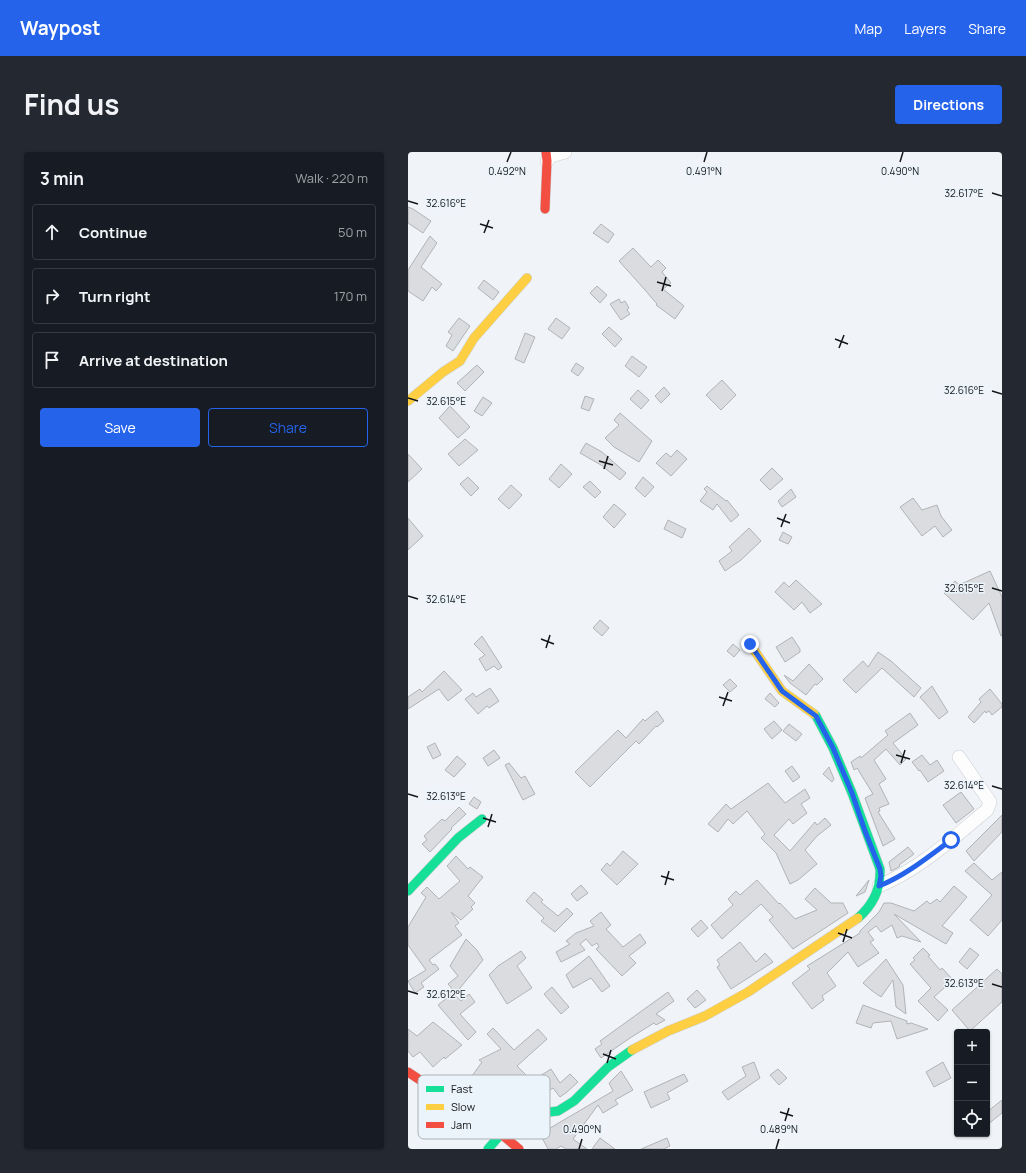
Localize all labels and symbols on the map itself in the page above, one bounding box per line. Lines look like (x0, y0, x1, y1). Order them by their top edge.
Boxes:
text: 0.492°N (488, 164, 526, 178)
text: 0.491°N (686, 164, 722, 178)
text: 0.490°N (881, 164, 919, 178)
text: 32.617°E (945, 186, 984, 200)
text: 32.616°E (426, 196, 466, 210)
text: 32.616°E (944, 383, 984, 397)
text: 32.615°E (426, 394, 466, 408)
text: 32.615°E (944, 581, 984, 595)
text: 32.614°E (426, 592, 466, 606)
route end (741, 635, 759, 653)
text: 32.614°E (944, 778, 984, 792)
text: 32.613°E (426, 789, 466, 803)
route start (942, 831, 960, 849)
text: 32.613°E (944, 976, 984, 990)
text: 32.612°E (426, 987, 466, 1001)
legend (418, 1075, 550, 1139)
text: Fast (451, 1081, 473, 1096)
text: Slow (451, 1099, 476, 1114)
text: Jam (451, 1117, 472, 1132)
text: 0.490°N (563, 1122, 601, 1136)
text: 0.489°N (760, 1122, 798, 1136)

